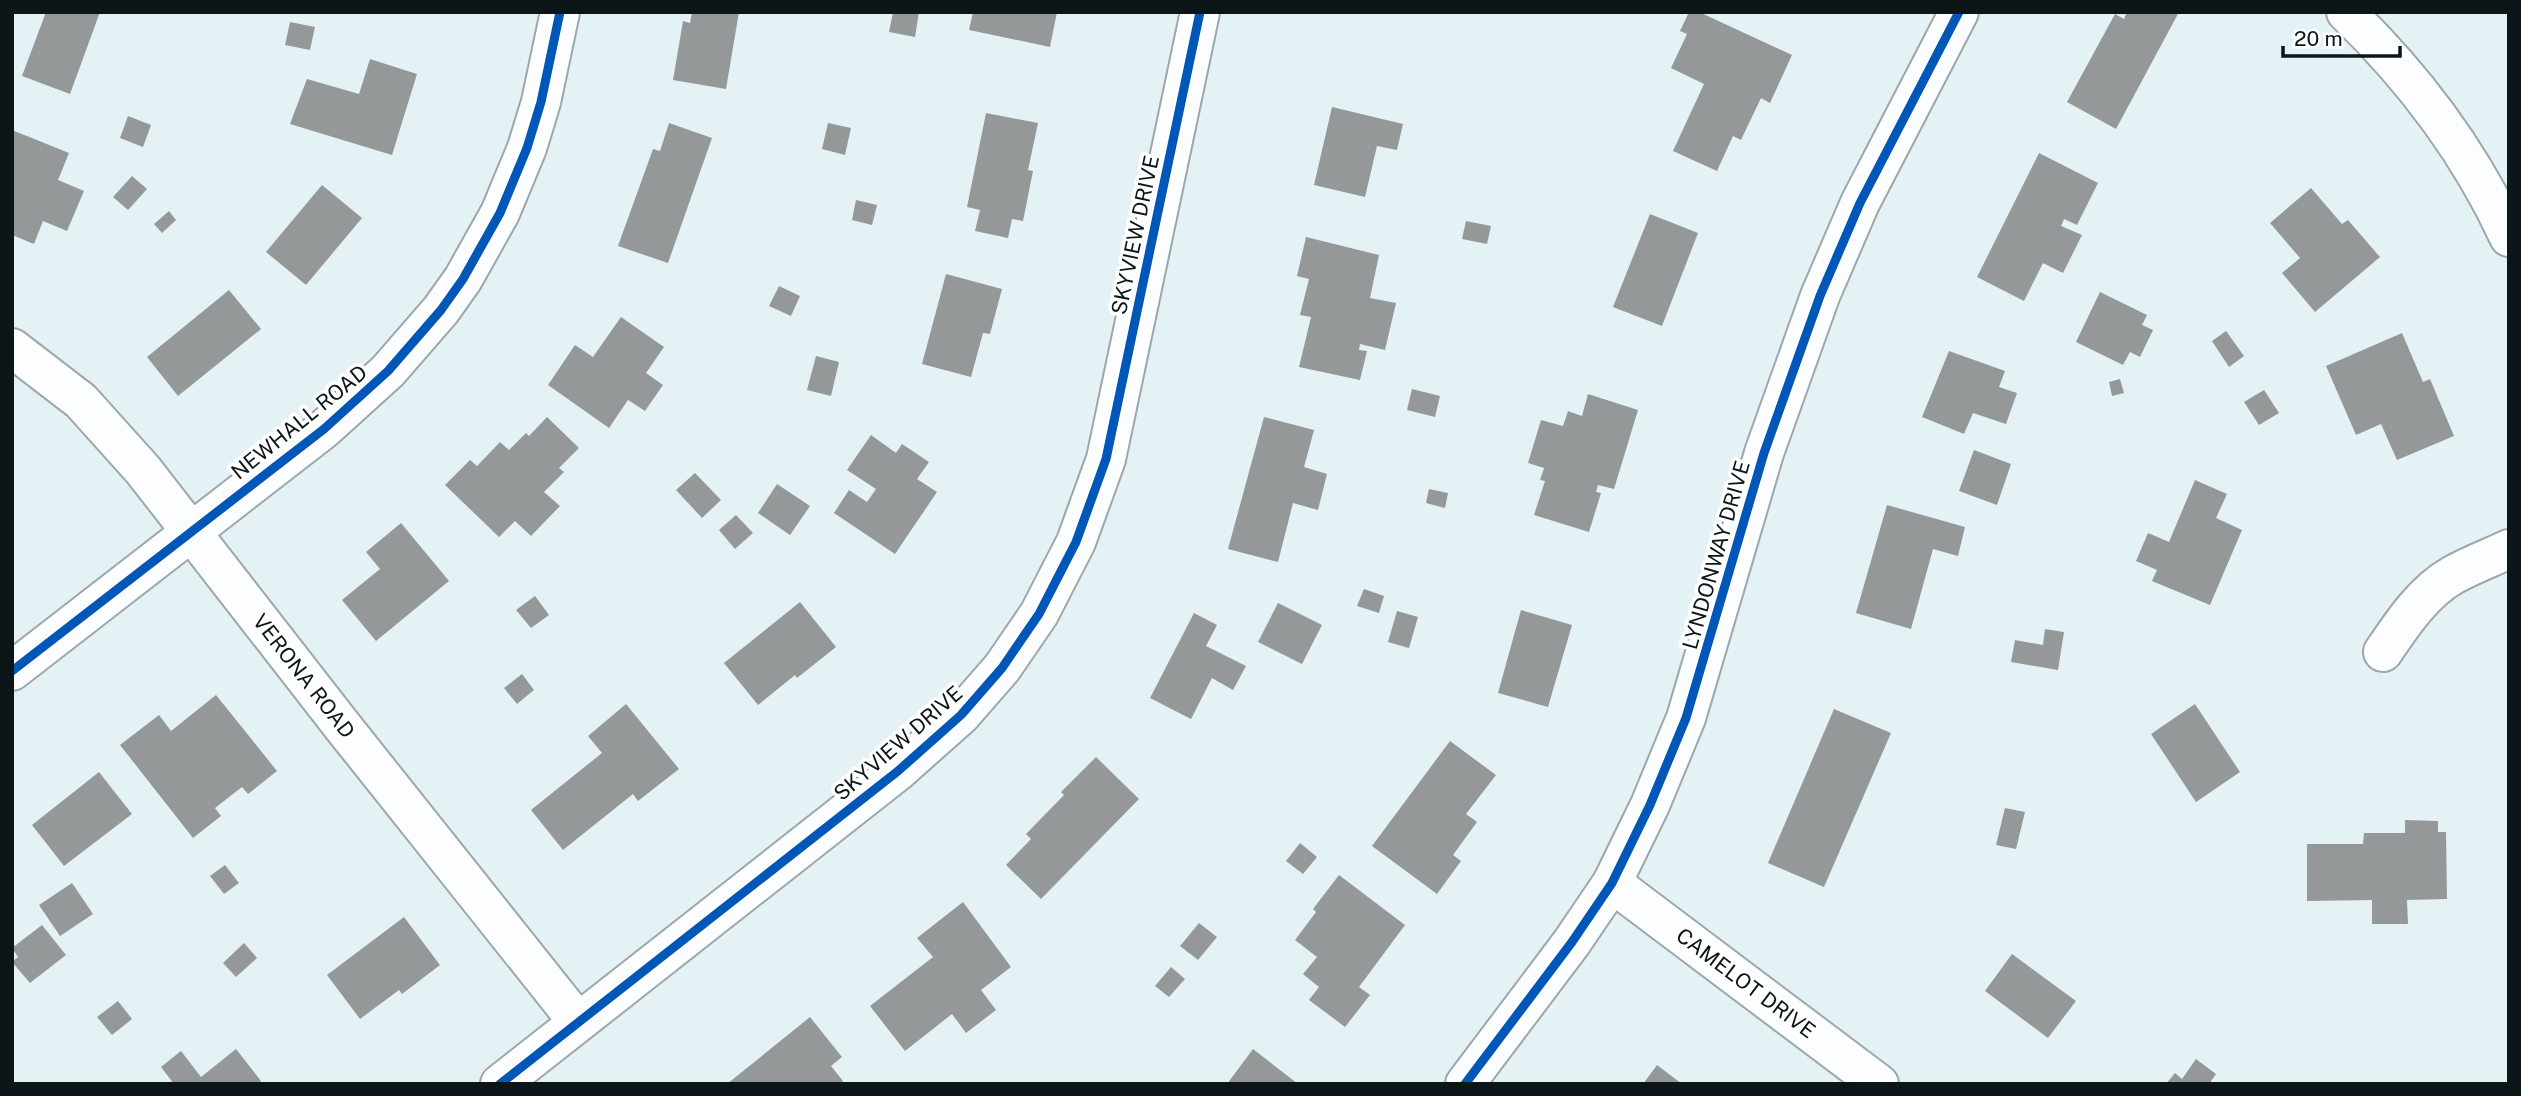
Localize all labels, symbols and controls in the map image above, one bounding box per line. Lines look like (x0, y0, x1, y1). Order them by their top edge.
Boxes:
scale bar (2283, 14, 2400, 58)
text: 20 m (2294, 26, 2343, 51)
street label: SKYVIEW DRIVE (1106, 153, 1164, 317)
street label: NEWHALL ROAD (226, 360, 372, 484)
street label: LYNDONWAY DRIVE (1677, 458, 1755, 652)
street label: VERONA ROAD (248, 609, 360, 743)
street label: SKYVIEW DRIVE (829, 680, 967, 806)
street label: CAMELOT DRIVE (1672, 923, 1820, 1043)

